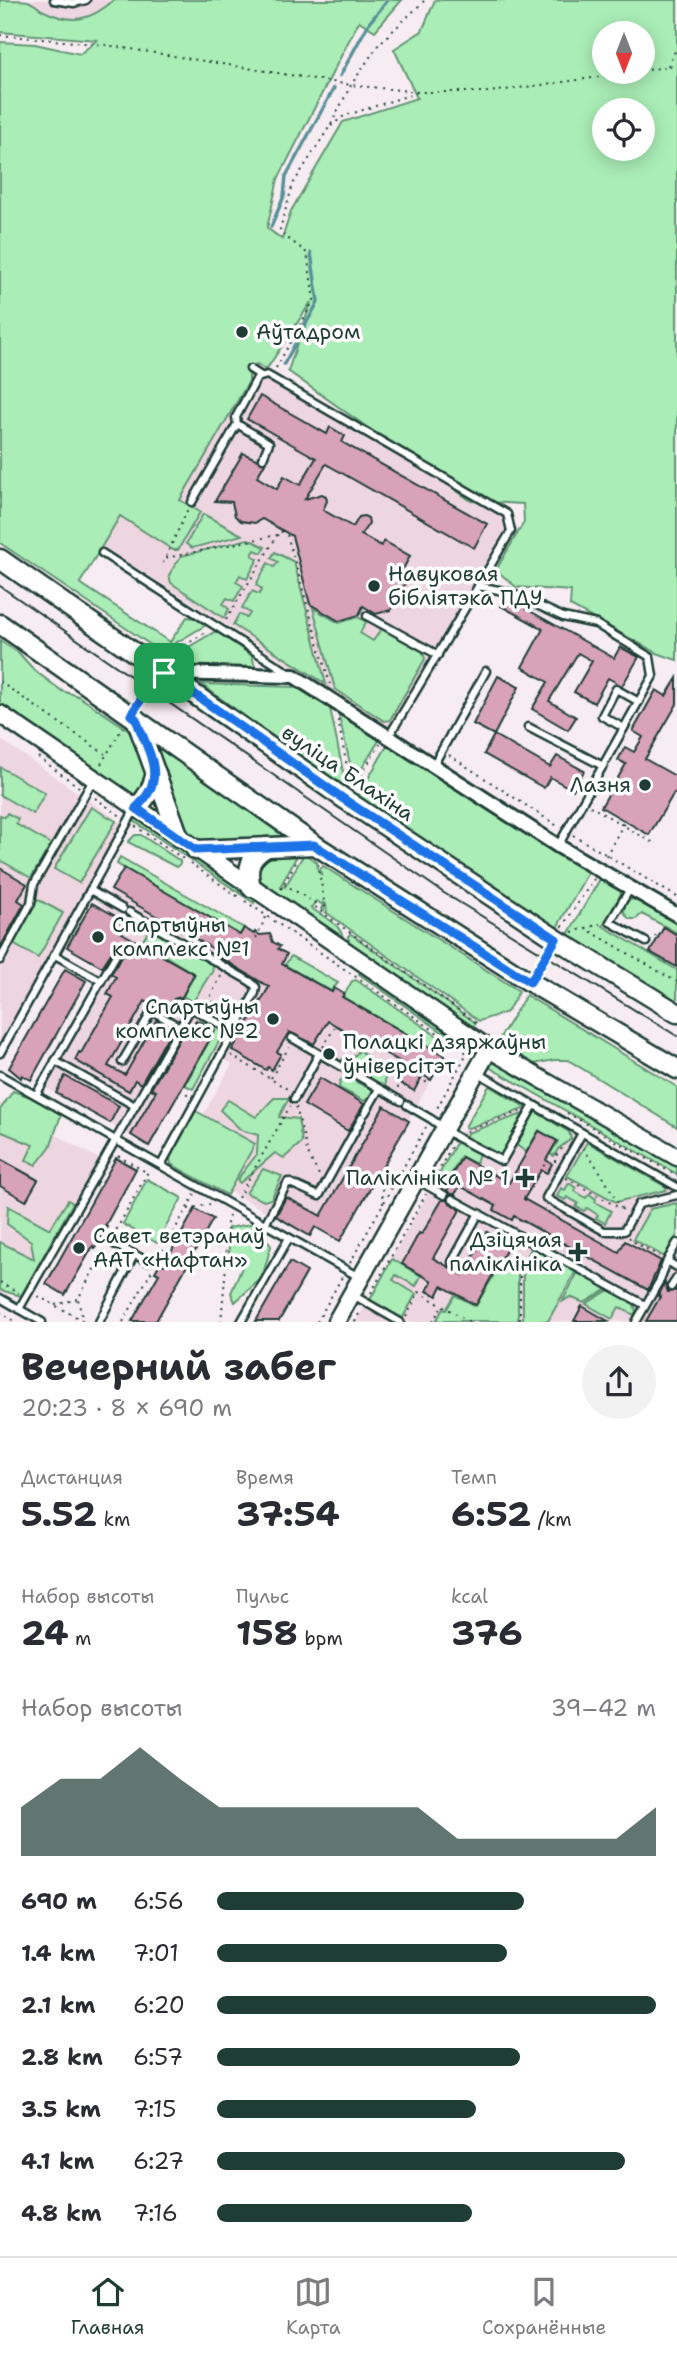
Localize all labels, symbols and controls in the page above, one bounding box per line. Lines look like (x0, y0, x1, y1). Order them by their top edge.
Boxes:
north arrow (592, 21, 654, 84)
map controls (592, 21, 655, 161)
button: locate (592, 98, 655, 161)
place label: Аўтадром (256, 318, 360, 346)
marker: Аўтадром (234, 324, 250, 340)
place label: Навуковая бібліятэка ПДУ (388, 560, 543, 612)
marker: Навуковая бібліятэка ПДУ (366, 578, 382, 594)
pin (134, 643, 194, 703)
icon: arrive (145, 654, 183, 692)
street label: вуліца Блахіна (276, 718, 420, 828)
place label: Лазня (570, 771, 631, 799)
marker: Лазня (637, 777, 653, 793)
place label: Спартыўны комплекс №1 (112, 911, 250, 963)
marker: Спартыўны комплекс №1 (90, 929, 106, 945)
place label: Спартыўны комплекс №2 (115, 993, 259, 1045)
marker: Спартыўны комплекс №2 (265, 1011, 281, 1027)
place label: Полацкі дзяржаўны ўніверсітэт (343, 1028, 546, 1080)
marker: Полацкі дзяржаўны ўніверсітэт (321, 1046, 337, 1062)
place label: Паліклініка № 1 (346, 1164, 509, 1192)
marker: Паліклініка № 1 (515, 1168, 535, 1188)
place label: Савет ветэранаў ААТ «Нафтан» (93, 1222, 265, 1274)
place label: Дзіцячая паліклініка (449, 1226, 562, 1278)
marker: Савет ветэранаў ААТ «Нафтан» (71, 1240, 87, 1256)
marker: Дзіцячая паліклініка (568, 1242, 588, 1262)
text: Вечерний забег (21, 1341, 336, 1392)
button: share (582, 1345, 656, 1419)
text: 20:23 · 8 × 690 m (21, 1393, 232, 1423)
text: Дистанция (21, 1465, 123, 1490)
text: Время (236, 1465, 294, 1490)
text: Темп (451, 1465, 497, 1490)
text: 5.52 (21, 1490, 97, 1537)
text: 37:54 (236, 1490, 340, 1537)
text: 6:52 (451, 1490, 531, 1537)
text: km (97, 1507, 130, 1532)
text: /km (531, 1507, 572, 1532)
text: Набор высоты (21, 1584, 154, 1609)
text: Пульс (236, 1584, 289, 1609)
text: kcal (451, 1584, 488, 1609)
text: 24 (21, 1609, 69, 1656)
text: 158 (236, 1609, 298, 1656)
text: 376 (451, 1609, 523, 1656)
text: m (69, 1626, 91, 1651)
text: bpm (298, 1626, 343, 1651)
text: Набор высоты (21, 1693, 182, 1723)
text: 39–42 m (551, 1693, 656, 1723)
text: 690 m (21, 1886, 97, 1916)
text: 6:56 (133, 1886, 184, 1916)
text: 1.4 km (21, 1938, 95, 1968)
text: 7:01 (133, 1938, 179, 1968)
text: 2.1 km (21, 1990, 95, 2020)
text: 6:20 (133, 1990, 185, 2020)
text: 2.8 km (21, 2042, 103, 2072)
text: 6:57 (133, 2042, 183, 2072)
text: 3.5 km (21, 2094, 101, 2124)
text: 7:15 (133, 2094, 176, 2124)
text: 4.1 km (21, 2146, 94, 2176)
text: 6:27 (133, 2146, 184, 2176)
text: 4.8 km (21, 2198, 102, 2228)
text: 7:16 (133, 2198, 178, 2228)
tab: Главная (71, 2273, 144, 2340)
tab: Карта (286, 2273, 340, 2340)
tab: Сохранённые (482, 2273, 606, 2340)

